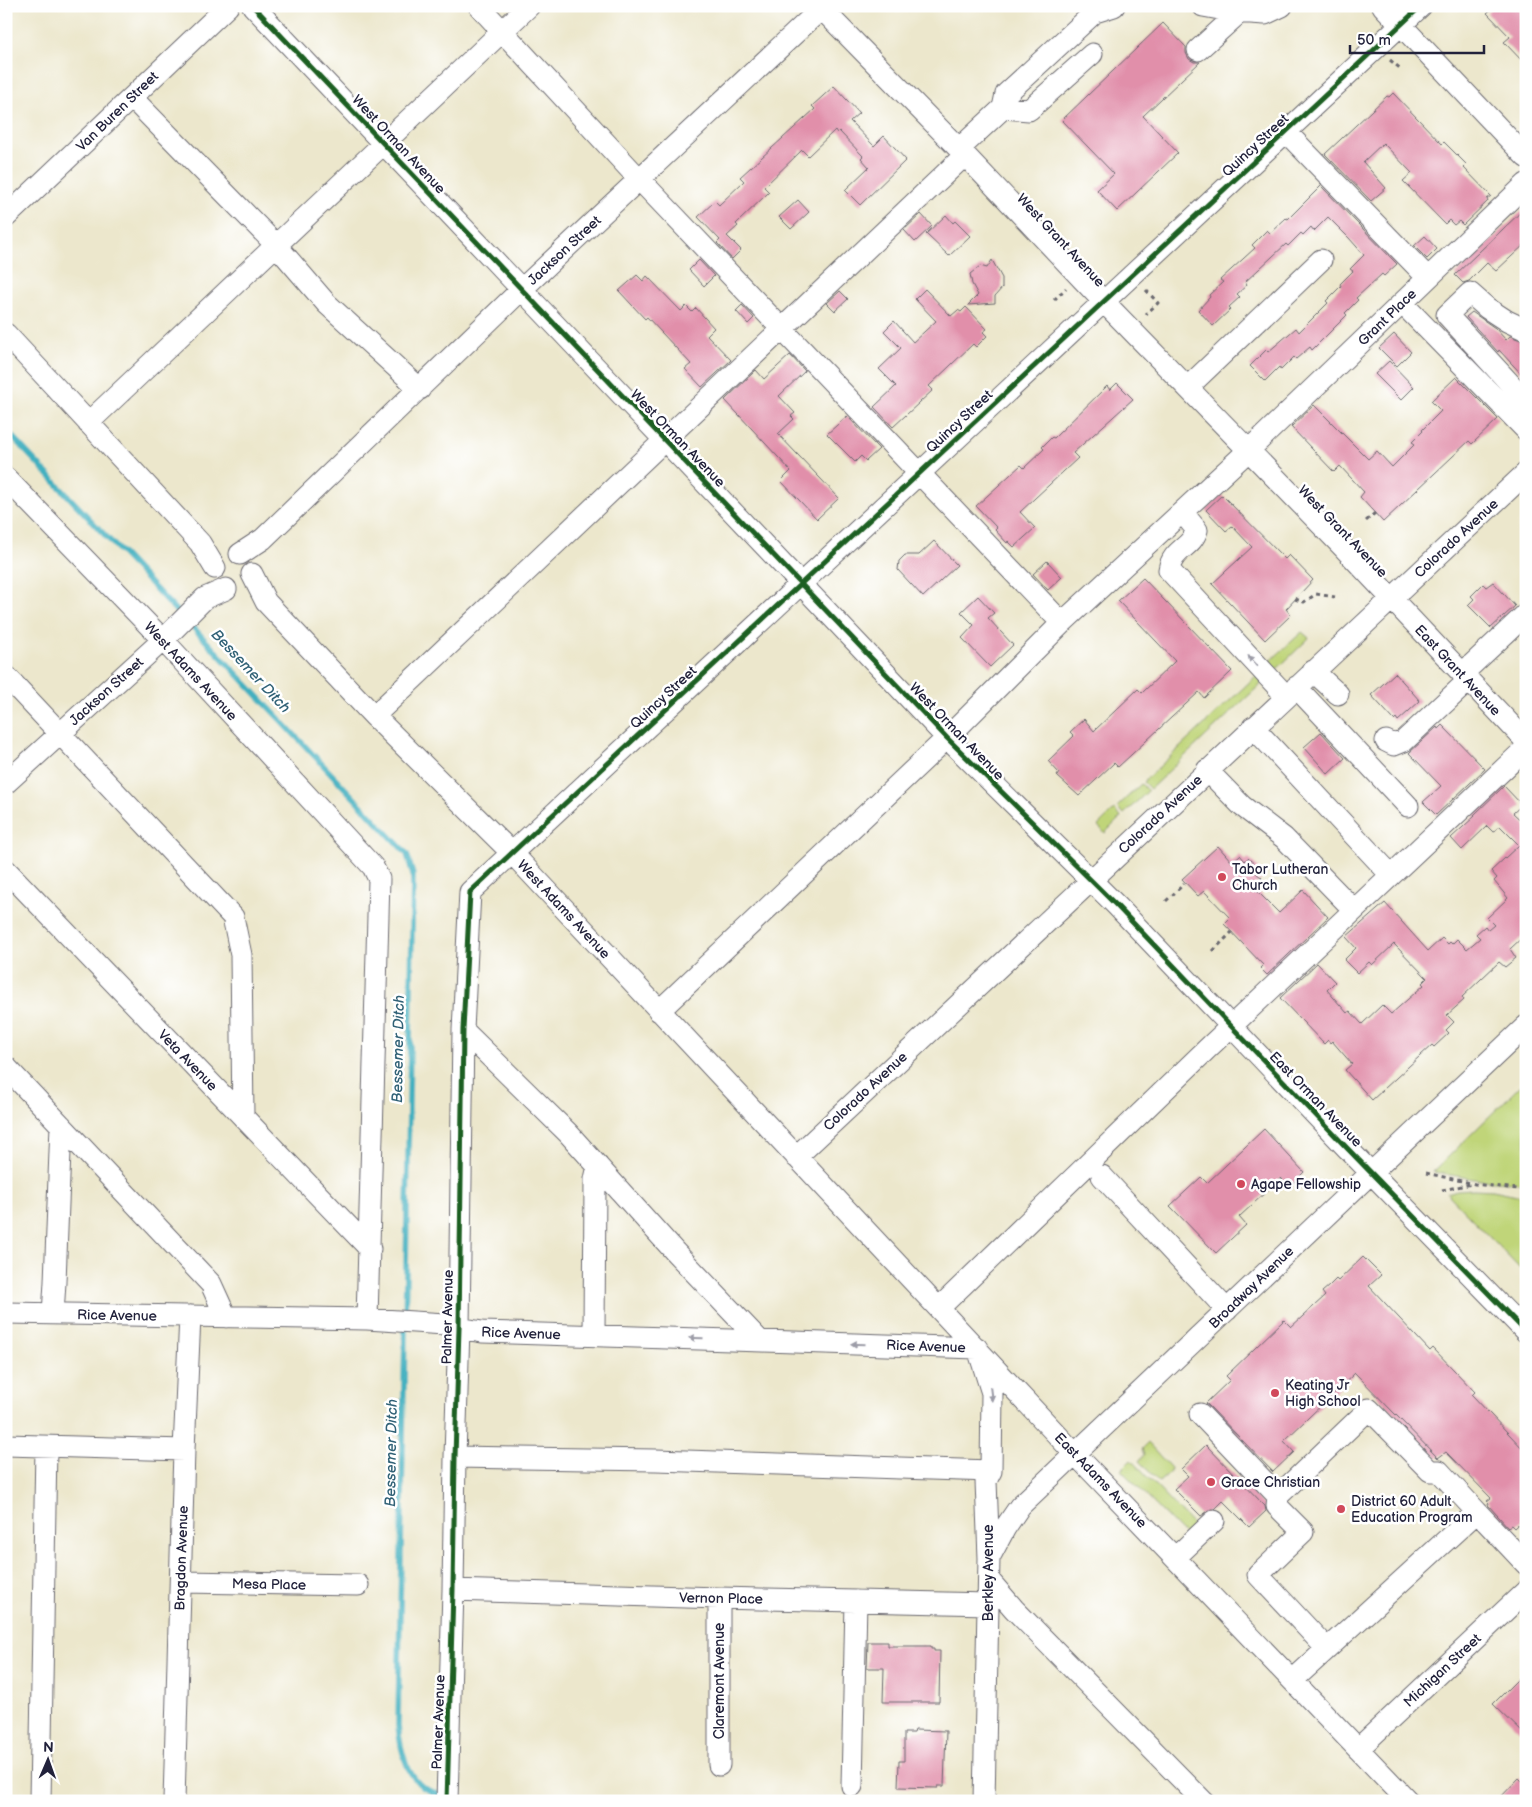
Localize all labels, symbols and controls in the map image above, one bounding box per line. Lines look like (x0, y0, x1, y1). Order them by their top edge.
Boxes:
scale bar (1350, 22, 1483, 54)
text: 50 m (1357, 31, 1391, 50)
street label: Van Buren Street (73, 67, 162, 155)
street label: West Orman Avenue (348, 91, 449, 197)
street label: Quincy Street (1219, 110, 1293, 180)
street label: West Grant Avenue (1013, 190, 1108, 291)
street label: Jackson Street (524, 212, 605, 289)
street label: Grant Place (1355, 285, 1420, 349)
street label: West Orman Avenue (627, 386, 729, 491)
street label: Quincy Street (923, 386, 997, 456)
street label: West Grant Avenue (1294, 482, 1391, 581)
street label: Colorado Avenue (1411, 495, 1502, 582)
street label: West Adams Avenue (141, 618, 241, 724)
street label: East Grant Avenue (1411, 621, 1504, 719)
water label: Bessemer Ditch (207, 625, 294, 717)
street label: Jackson Street (66, 653, 147, 729)
one-way arrow (1247, 655, 1259, 667)
street label: Quincy Street (627, 662, 701, 732)
street label: West Orman Avenue (906, 679, 1008, 784)
street label: Colorado Avenue (1115, 771, 1206, 858)
street label: West Adams Avenue (514, 856, 614, 962)
place label: Tabor Lutheran Church (1232, 861, 1328, 894)
marker: Tabor Lutheran Church (1216, 871, 1228, 883)
water label: Bessemer Ditch (388, 995, 409, 1103)
street label: Veta Avenue (154, 1026, 221, 1094)
street label: Colorado Avenue (820, 1048, 911, 1135)
street label: East Orman Avenue (1266, 1048, 1366, 1151)
place label: Agape Fellowship (1251, 1176, 1361, 1193)
marker: Agape Fellowship (1235, 1178, 1247, 1190)
street label: Broadway Avenue (1205, 1243, 1297, 1332)
street label: Palmer Avenue (438, 1269, 457, 1365)
street label: Rice Avenue (77, 1306, 157, 1325)
street label: Rice Avenue (481, 1324, 561, 1343)
one-way arrow (688, 1334, 704, 1342)
street label: Rice Avenue (886, 1337, 966, 1356)
one-way arrow (850, 1339, 866, 1347)
place label: Keating Jr High School (1285, 1377, 1361, 1410)
one-way arrow (987, 1387, 995, 1403)
marker: Keating Jr High School (1269, 1387, 1281, 1399)
water label: Bessemer Ditch (381, 1399, 402, 1507)
street label: East Adams Avenue (1051, 1429, 1150, 1531)
place label: Grace Christian (1221, 1474, 1320, 1491)
marker: Grace Christian (1205, 1476, 1217, 1488)
place label: District 60 Adult Education Program (1351, 1493, 1473, 1526)
marker: District 60 Adult Education Program (1335, 1503, 1347, 1515)
street label: Bragdon Avenue (171, 1505, 192, 1611)
street label: Berkley Avenue (980, 1524, 997, 1622)
street label: Mesa Place (232, 1575, 306, 1594)
street label: Vernon Place (679, 1589, 763, 1608)
street label: Claremont Avenue (711, 1623, 728, 1739)
street label: Michigan Street (1400, 1630, 1485, 1711)
street label: Palmer Avenue (428, 1674, 449, 1770)
north arrow (22, 1734, 72, 1784)
text: N (43, 1739, 54, 1756)

